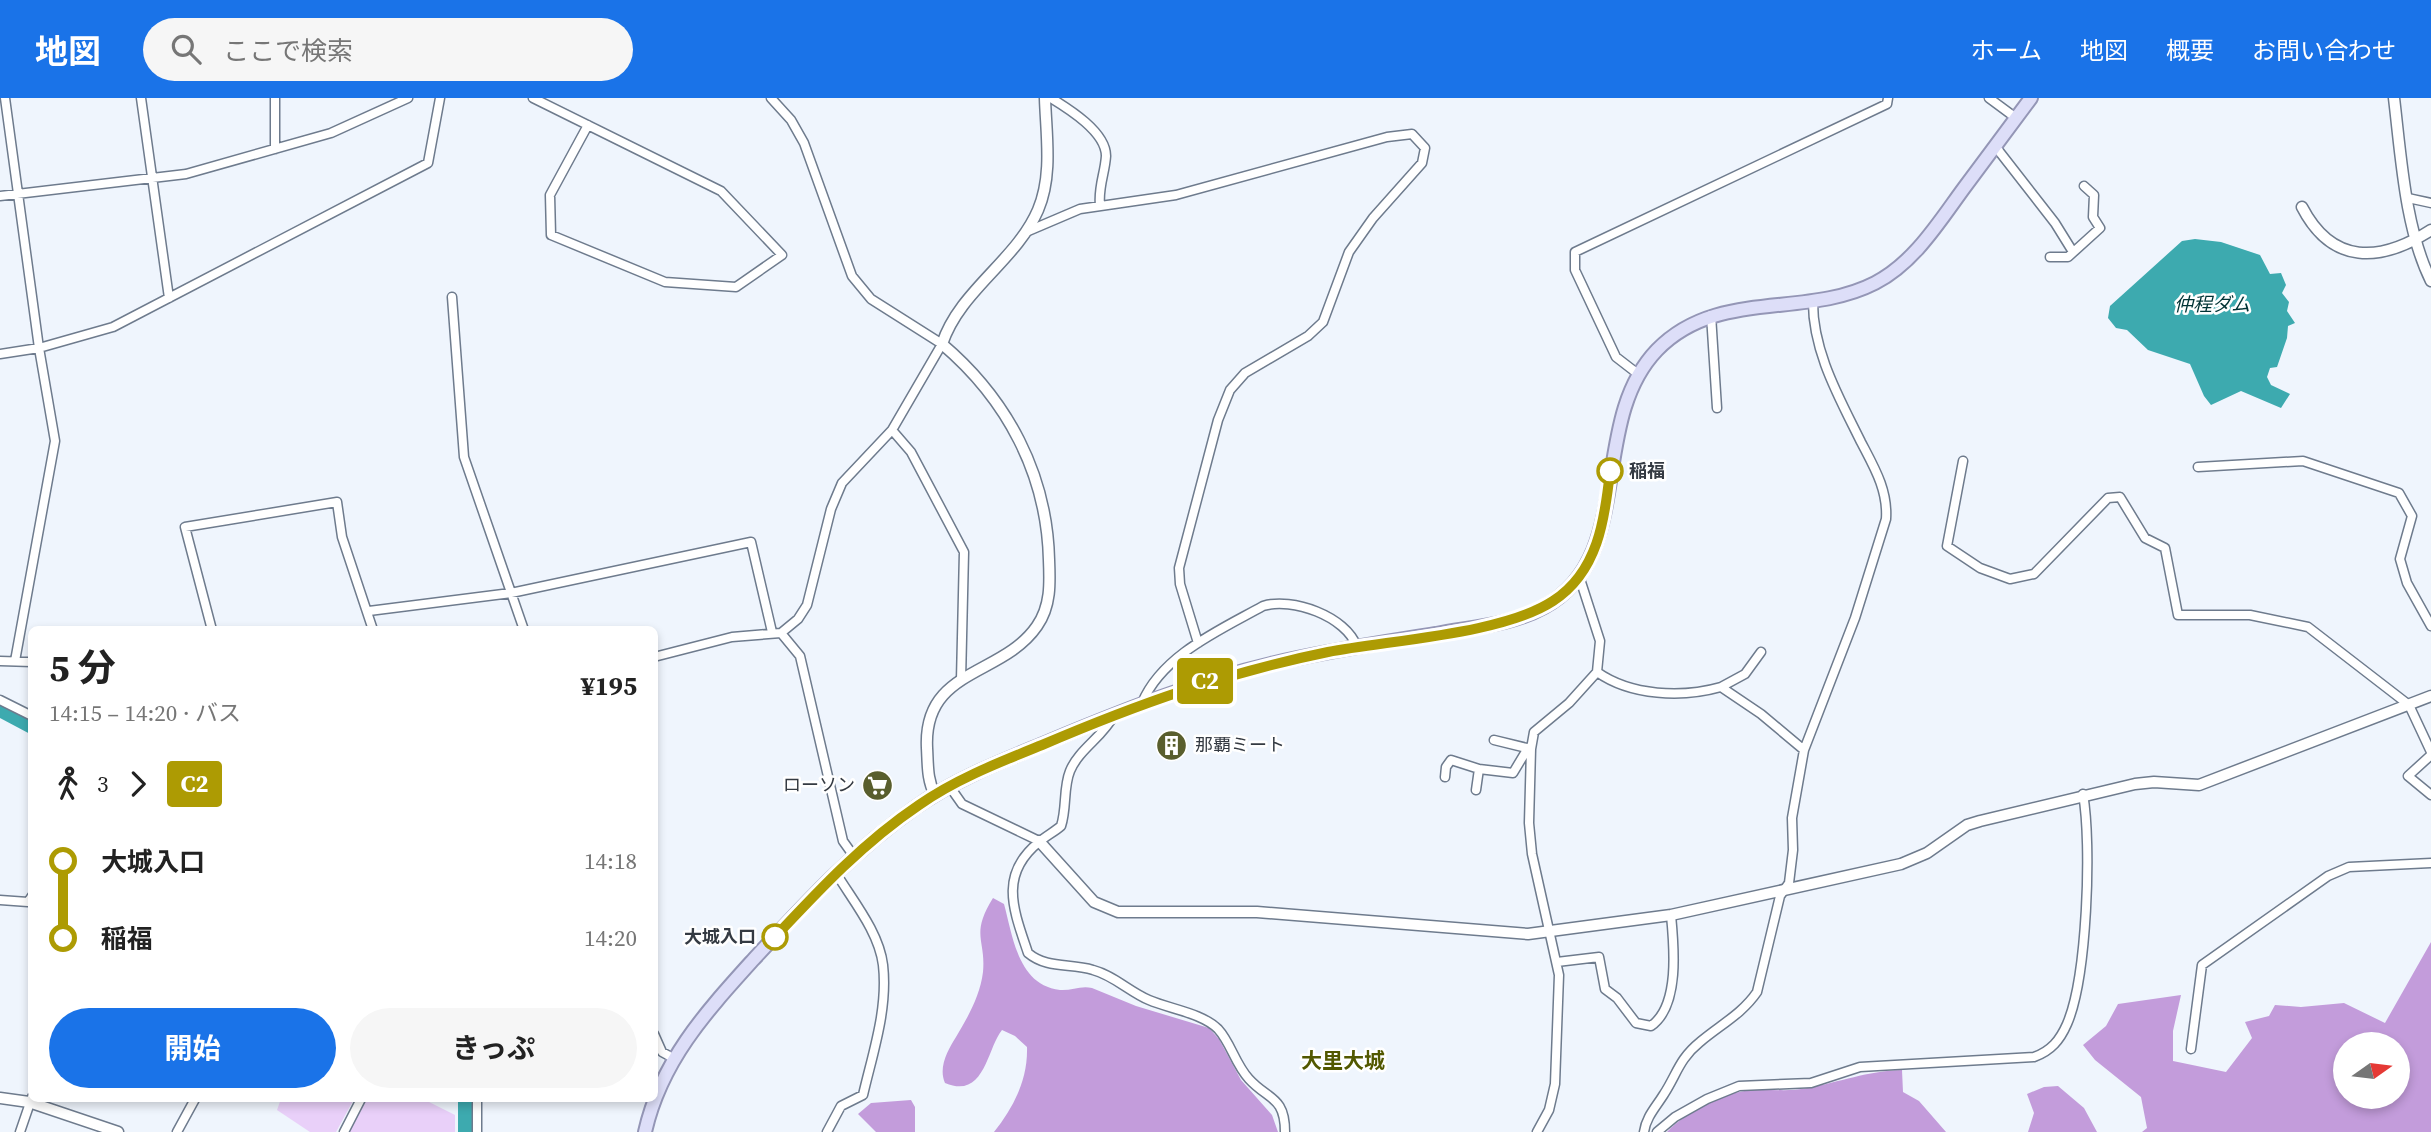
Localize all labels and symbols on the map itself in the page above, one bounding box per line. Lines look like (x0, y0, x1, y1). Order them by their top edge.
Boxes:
water label: 仲程ダム (2174, 291, 2250, 317)
marker: 稲福 (1597, 458, 1623, 484)
place label: 稲福 (1629, 458, 1665, 483)
line badge: C2 (1174, 658, 1236, 704)
building icon: 那覇ミート (1155, 728, 1189, 762)
place label: 那覇ミート (1195, 732, 1285, 757)
supermarket icon: ローソン (861, 768, 895, 802)
place label: ローソン (783, 772, 855, 797)
place label: 大城入口 (684, 924, 756, 949)
marker: 大城入口 (762, 924, 788, 950)
north arrow (2333, 1032, 2410, 1110)
district label: 大里大城 (1301, 1046, 1385, 1075)

